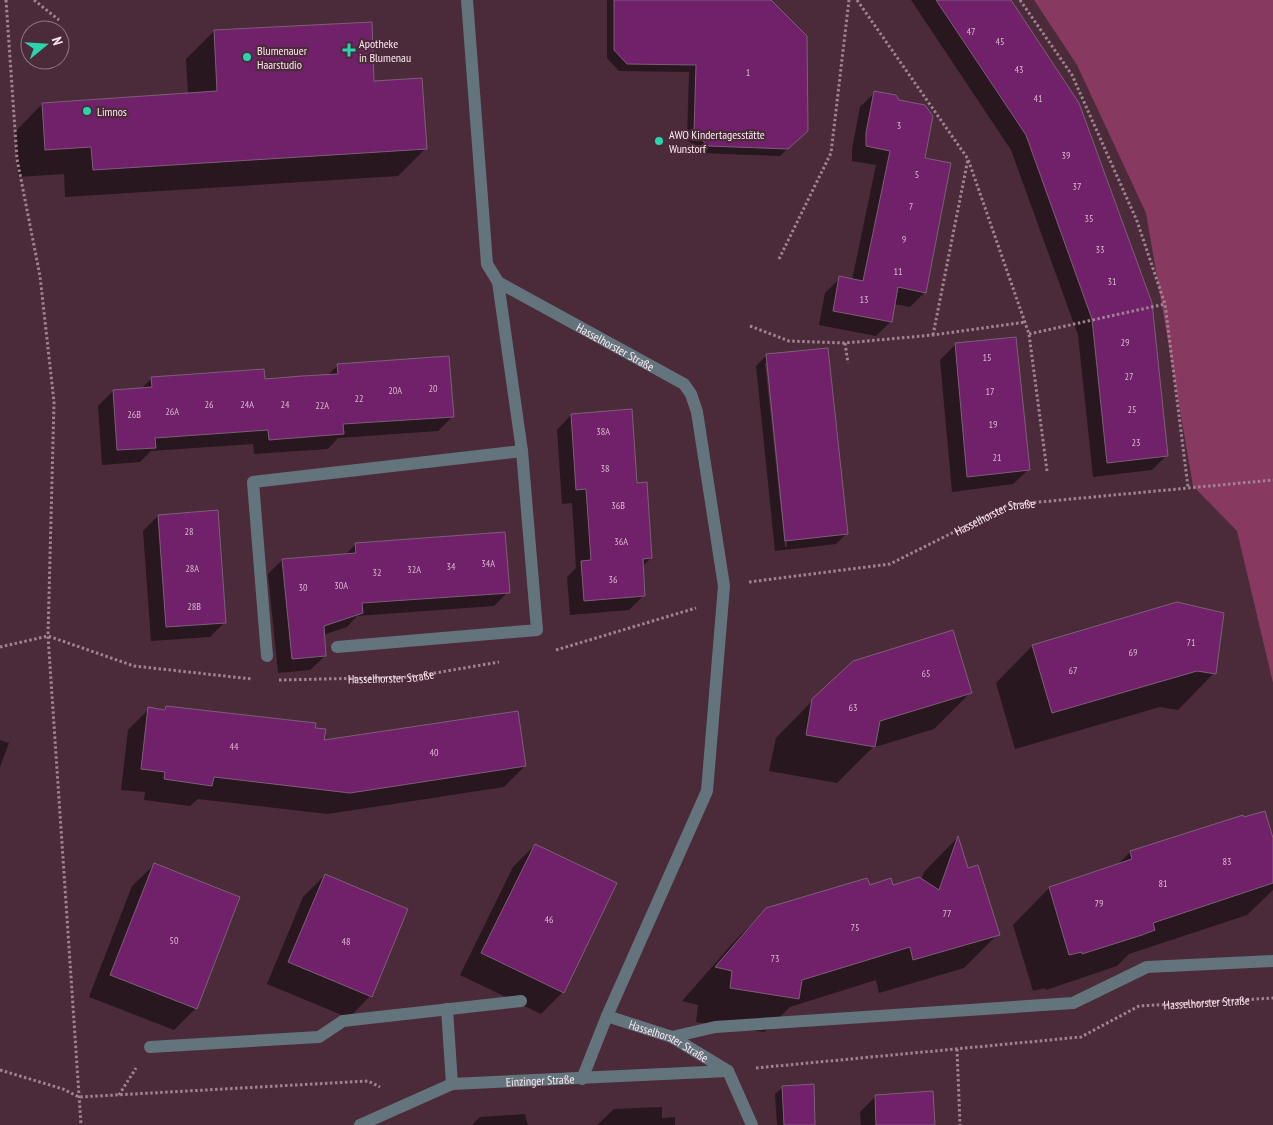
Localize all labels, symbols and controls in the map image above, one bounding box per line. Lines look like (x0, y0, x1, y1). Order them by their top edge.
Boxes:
north arrow (20, 20, 70, 70)
house number: 47 (967, 25, 976, 38)
text: N (48, 35, 67, 47)
house number: 45 (996, 35, 1005, 48)
place label: Apotheke in Blumenau (359, 36, 411, 65)
place label: Blumenauer Haarstudio (257, 43, 308, 72)
marker: Apotheke in Blumenau (343, 44, 355, 56)
marker: Blumenauer Haarstudio (241, 51, 253, 63)
house number: 43 (1015, 63, 1024, 76)
house number: 1 (746, 66, 750, 79)
house number: 41 (1034, 92, 1043, 105)
place label: Limnos (97, 104, 127, 119)
marker: Limnos (81, 105, 93, 117)
house number: 3 (897, 119, 901, 132)
place label: AWO Kindertagesstätte Wunstorf (669, 127, 765, 156)
marker: AWO Kindertagesstätte Wunstorf (653, 135, 665, 147)
house number: 39 (1062, 149, 1071, 162)
house number: 5 (915, 168, 919, 181)
house number: 37 (1073, 180, 1082, 193)
house number: 7 (909, 200, 913, 213)
house number: 35 (1085, 212, 1094, 225)
house number: 9 (902, 233, 906, 246)
house number: 33 (1096, 243, 1105, 256)
house number: 11 (894, 265, 903, 278)
house number: 31 (1108, 275, 1117, 288)
house number: 13 (860, 293, 869, 306)
street label: Hasselhorster Straße (574, 319, 657, 374)
house number: 29 (1121, 336, 1130, 349)
house number: 15 (983, 351, 992, 364)
house number: 27 (1125, 370, 1134, 383)
house number: 20 (429, 382, 438, 395)
house number: 20A (388, 384, 402, 397)
house number: 17 (986, 385, 995, 398)
house number: 22 (355, 392, 364, 405)
house number: 26 (205, 398, 214, 411)
house number: 24A (240, 398, 254, 411)
house number: 24 (281, 398, 290, 411)
house number: 22A (315, 399, 329, 412)
house number: 25 (1128, 403, 1137, 416)
house number: 26A (165, 405, 179, 418)
house number: 26B (127, 408, 141, 421)
house number: 19 (989, 418, 998, 431)
house number: 38A (596, 425, 610, 438)
house number: 23 (1132, 436, 1141, 449)
house number: 21 (993, 451, 1002, 464)
house number: 38 (601, 462, 610, 475)
street label: Hasselhorster Straße (952, 495, 1036, 538)
house number: 36B (611, 499, 625, 512)
house number: 28 (185, 525, 194, 538)
house number: 36A (614, 535, 628, 548)
house number: 34A (481, 557, 495, 570)
house number: 34 (447, 560, 456, 573)
house number: 28A (185, 562, 199, 575)
house number: 32A (407, 563, 421, 576)
house number: 32 (373, 566, 382, 579)
house number: 36 (609, 573, 618, 586)
house number: 30A (334, 579, 348, 592)
house number: 30 (299, 581, 308, 594)
house number: 28B (187, 600, 201, 613)
house number: 71 (1187, 636, 1196, 649)
house number: 69 (1129, 646, 1138, 659)
house number: 67 (1069, 664, 1078, 677)
street label: Hasselhorster Straße (348, 666, 435, 686)
house number: 65 (922, 667, 931, 680)
house number: 63 (849, 701, 858, 714)
house number: 44 (230, 740, 239, 753)
house number: 40 (430, 746, 439, 759)
house number: 83 (1223, 855, 1232, 868)
house number: 81 (1159, 877, 1168, 890)
house number: 79 (1095, 897, 1104, 910)
house number: 77 (943, 907, 952, 920)
house number: 46 (545, 913, 554, 926)
house number: 75 (851, 921, 860, 934)
house number: 50 (170, 934, 179, 947)
house number: 48 (342, 935, 351, 948)
house number: 73 (771, 952, 780, 965)
street label: Hasselhorster Straße (1163, 992, 1250, 1012)
street label: Hasselhorster Straße (627, 1016, 712, 1065)
street label: Einzinger Straße (506, 1071, 575, 1089)

